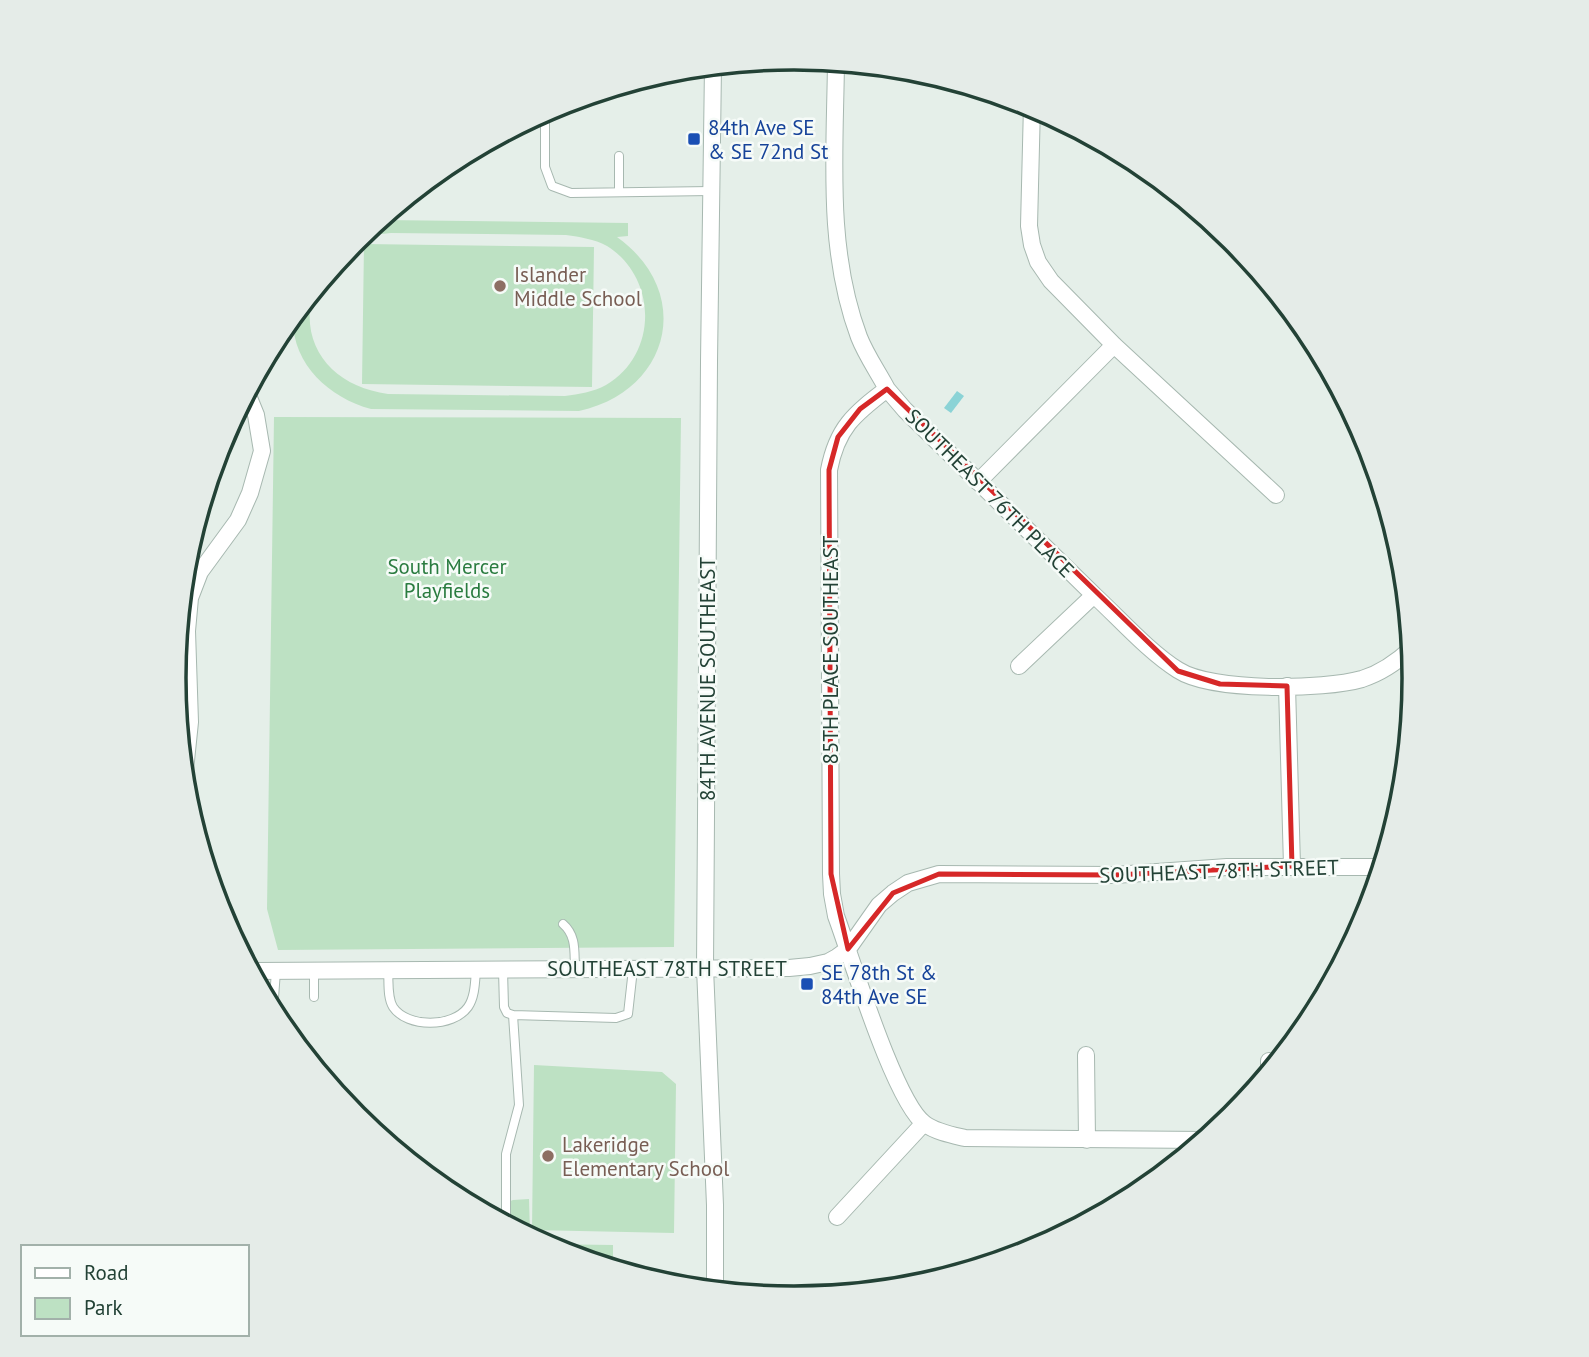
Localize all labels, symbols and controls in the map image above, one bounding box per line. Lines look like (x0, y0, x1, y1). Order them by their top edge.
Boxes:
place label: 84th Ave SE & SE 72nd St (708, 114, 828, 165)
marker: 84th Ave SE & SE 72nd St (686, 131, 702, 147)
place label: Islander Middle School (514, 261, 642, 312)
marker: Islander Middle School (492, 278, 508, 294)
street label: SOUTHEAST 76TH PLACE (900, 403, 1080, 583)
street label: 85TH PLACE SOUTHEAST (817, 535, 844, 764)
park label: South Mercer Playfields (387, 553, 507, 604)
street label: 84TH AVENUE SOUTHEAST (694, 557, 721, 801)
street label: SOUTHEAST 78TH STREET (1099, 853, 1340, 889)
street label: SOUTHEAST 78TH STREET (547, 955, 787, 982)
place label: SE 78th St & 84th Ave SE (821, 959, 937, 1010)
marker: SE 78th St & 84th Ave SE (799, 976, 815, 992)
place label: Lakeridge Elementary School (562, 1131, 729, 1182)
marker: Lakeridge Elementary School (540, 1148, 556, 1164)
legend (21, 1245, 248, 1336)
text: Road (84, 1259, 128, 1286)
text: Park (84, 1294, 123, 1321)

